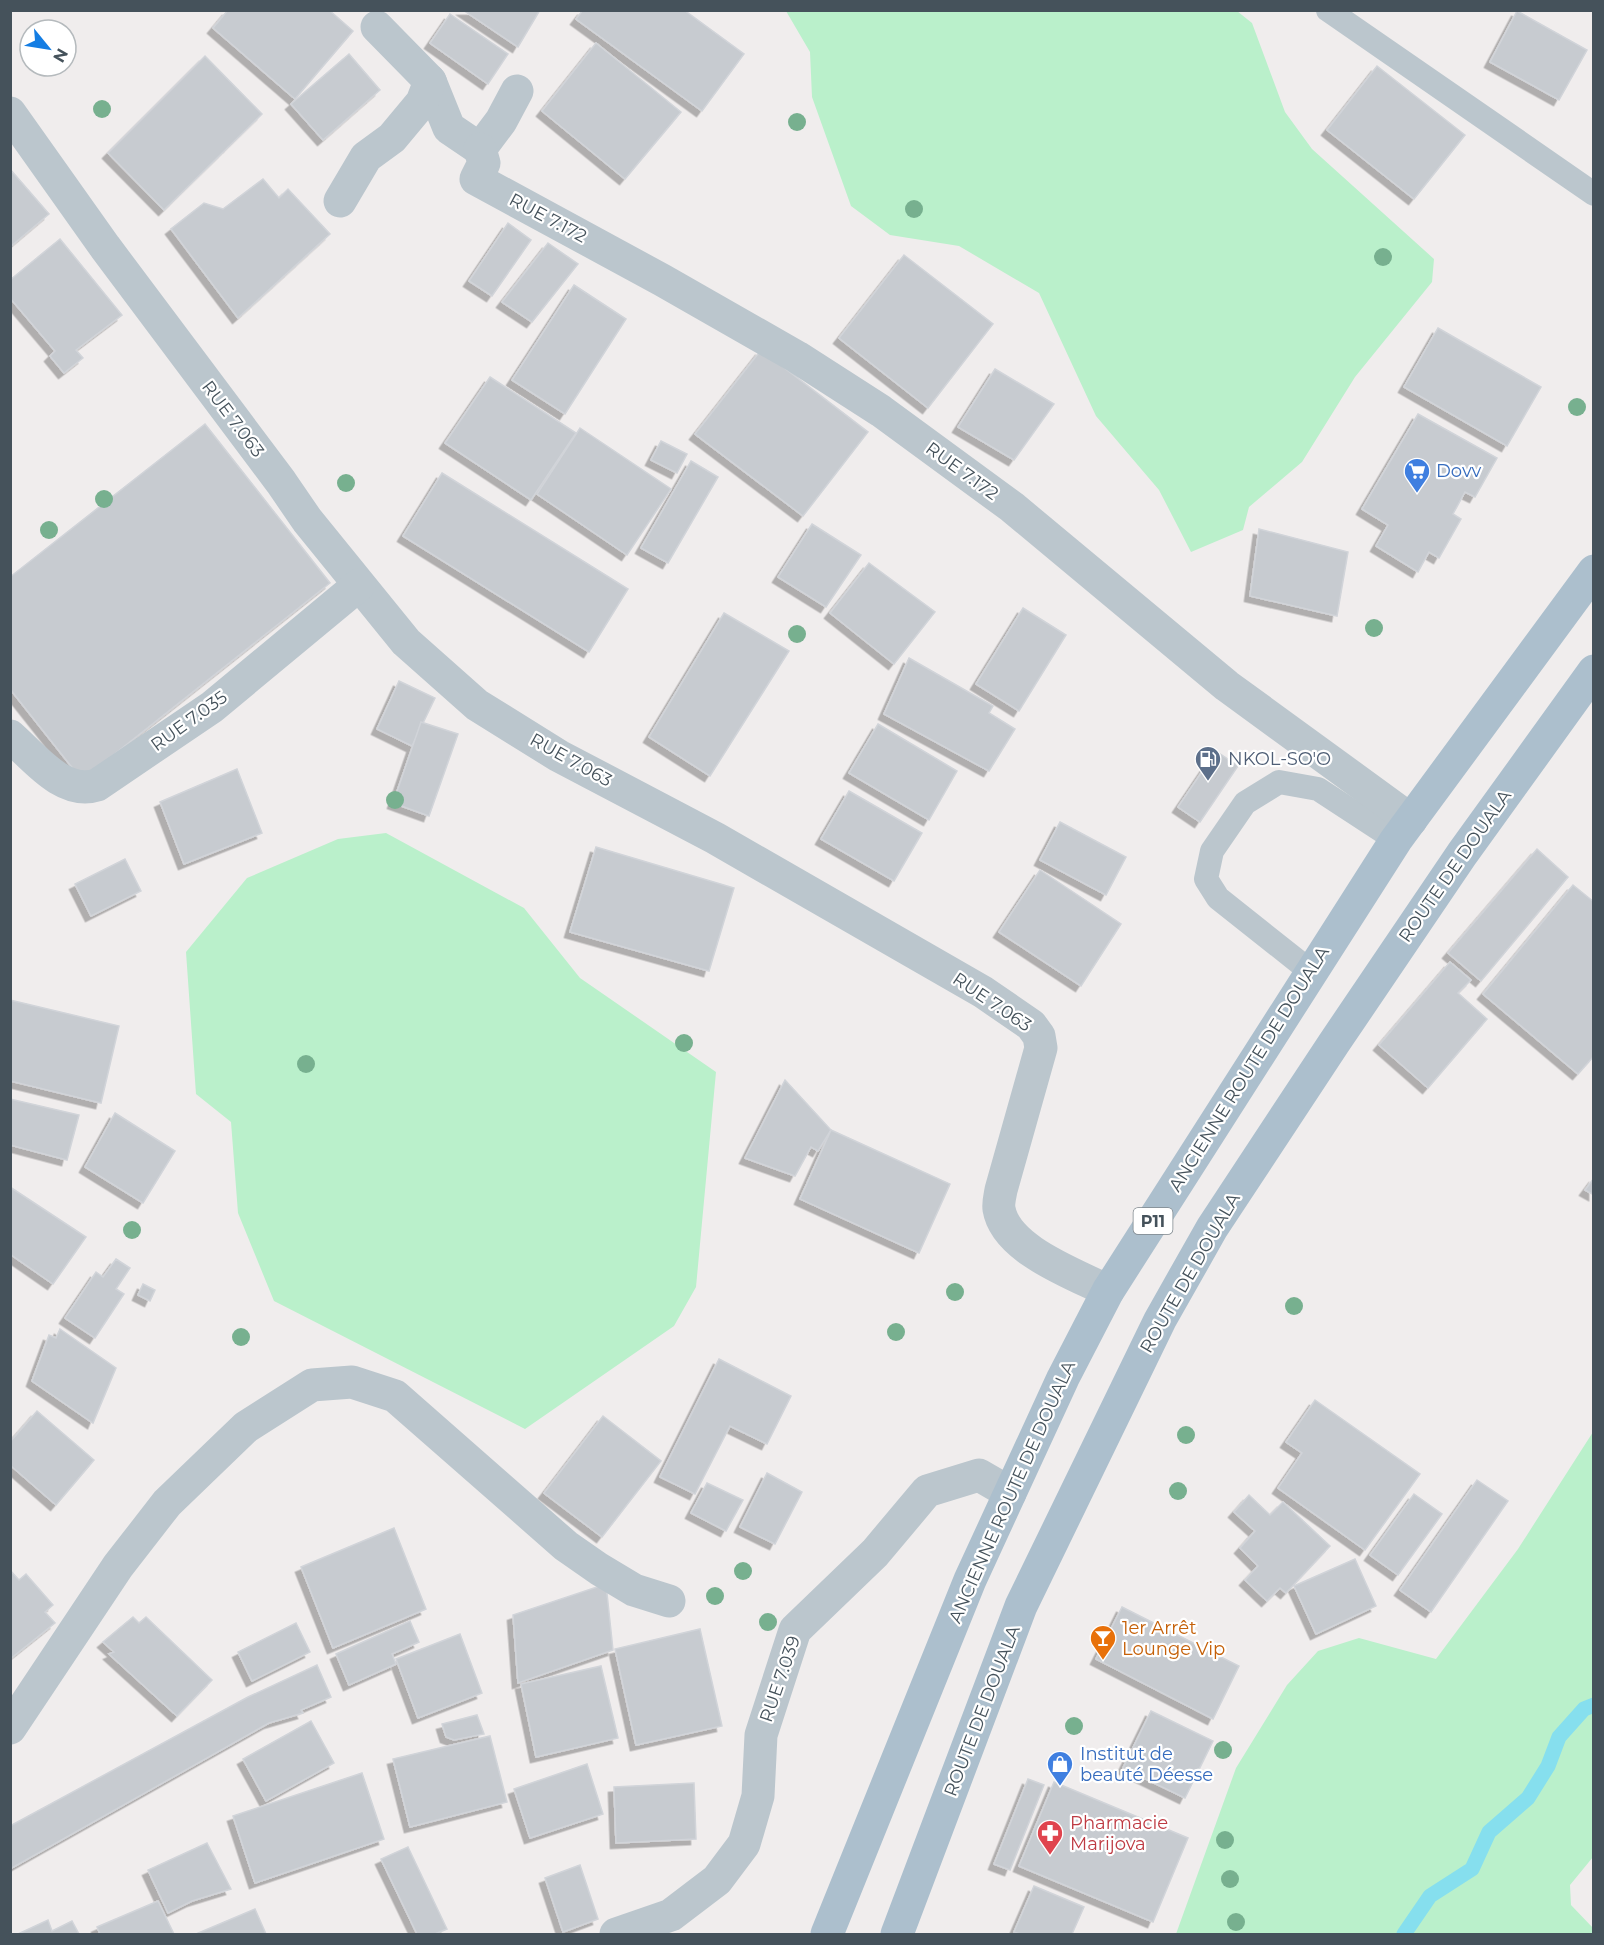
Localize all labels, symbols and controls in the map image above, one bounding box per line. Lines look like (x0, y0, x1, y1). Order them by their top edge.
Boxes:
north arrow (18, 18, 78, 78)
text: N (49, 45, 72, 66)
street label: RUE 7.172 (505, 188, 591, 248)
street label: RUE 7.063 (197, 376, 269, 462)
street label: RUE 7.172 (921, 437, 1003, 505)
supermarket icon: Dovv (1402, 456, 1432, 494)
place label: Dovv (1436, 460, 1482, 482)
street label: RUE 7.035 (146, 686, 232, 756)
street label: RUE 7.063 (526, 728, 616, 792)
fuel station icon: NKOL-SO'O (1193, 744, 1223, 782)
place label: NKOL-SO'O (1228, 748, 1331, 770)
street label: ROUTE DE DOUALA (1394, 785, 1516, 947)
street label: ANCIENNE ROUTE DE DOUALA (1164, 942, 1334, 1196)
street label: RUE 7.063 (948, 968, 1036, 1036)
street label: ROUTE DE DOUALA (1135, 1189, 1245, 1357)
road number: P11 (1134, 1208, 1172, 1234)
street label: ANCIENNE ROUTE DE DOUALA (944, 1357, 1080, 1627)
place label: 1er Arrêt Lounge Vip (1122, 1617, 1225, 1660)
street label: ROUTE DE DOUALA (939, 1622, 1025, 1800)
bar icon: 1er Arrêt Lounge Vip (1088, 1623, 1118, 1661)
street label: RUE 7.039 (755, 1633, 805, 1725)
place label: Institut de beauté Déesse (1080, 1743, 1213, 1786)
shop icon: Institut de beauté Déesse (1045, 1749, 1075, 1787)
place label: Pharmacie Marijova (1070, 1812, 1168, 1855)
pharmacy icon: Pharmacie Marijova (1035, 1818, 1065, 1856)

